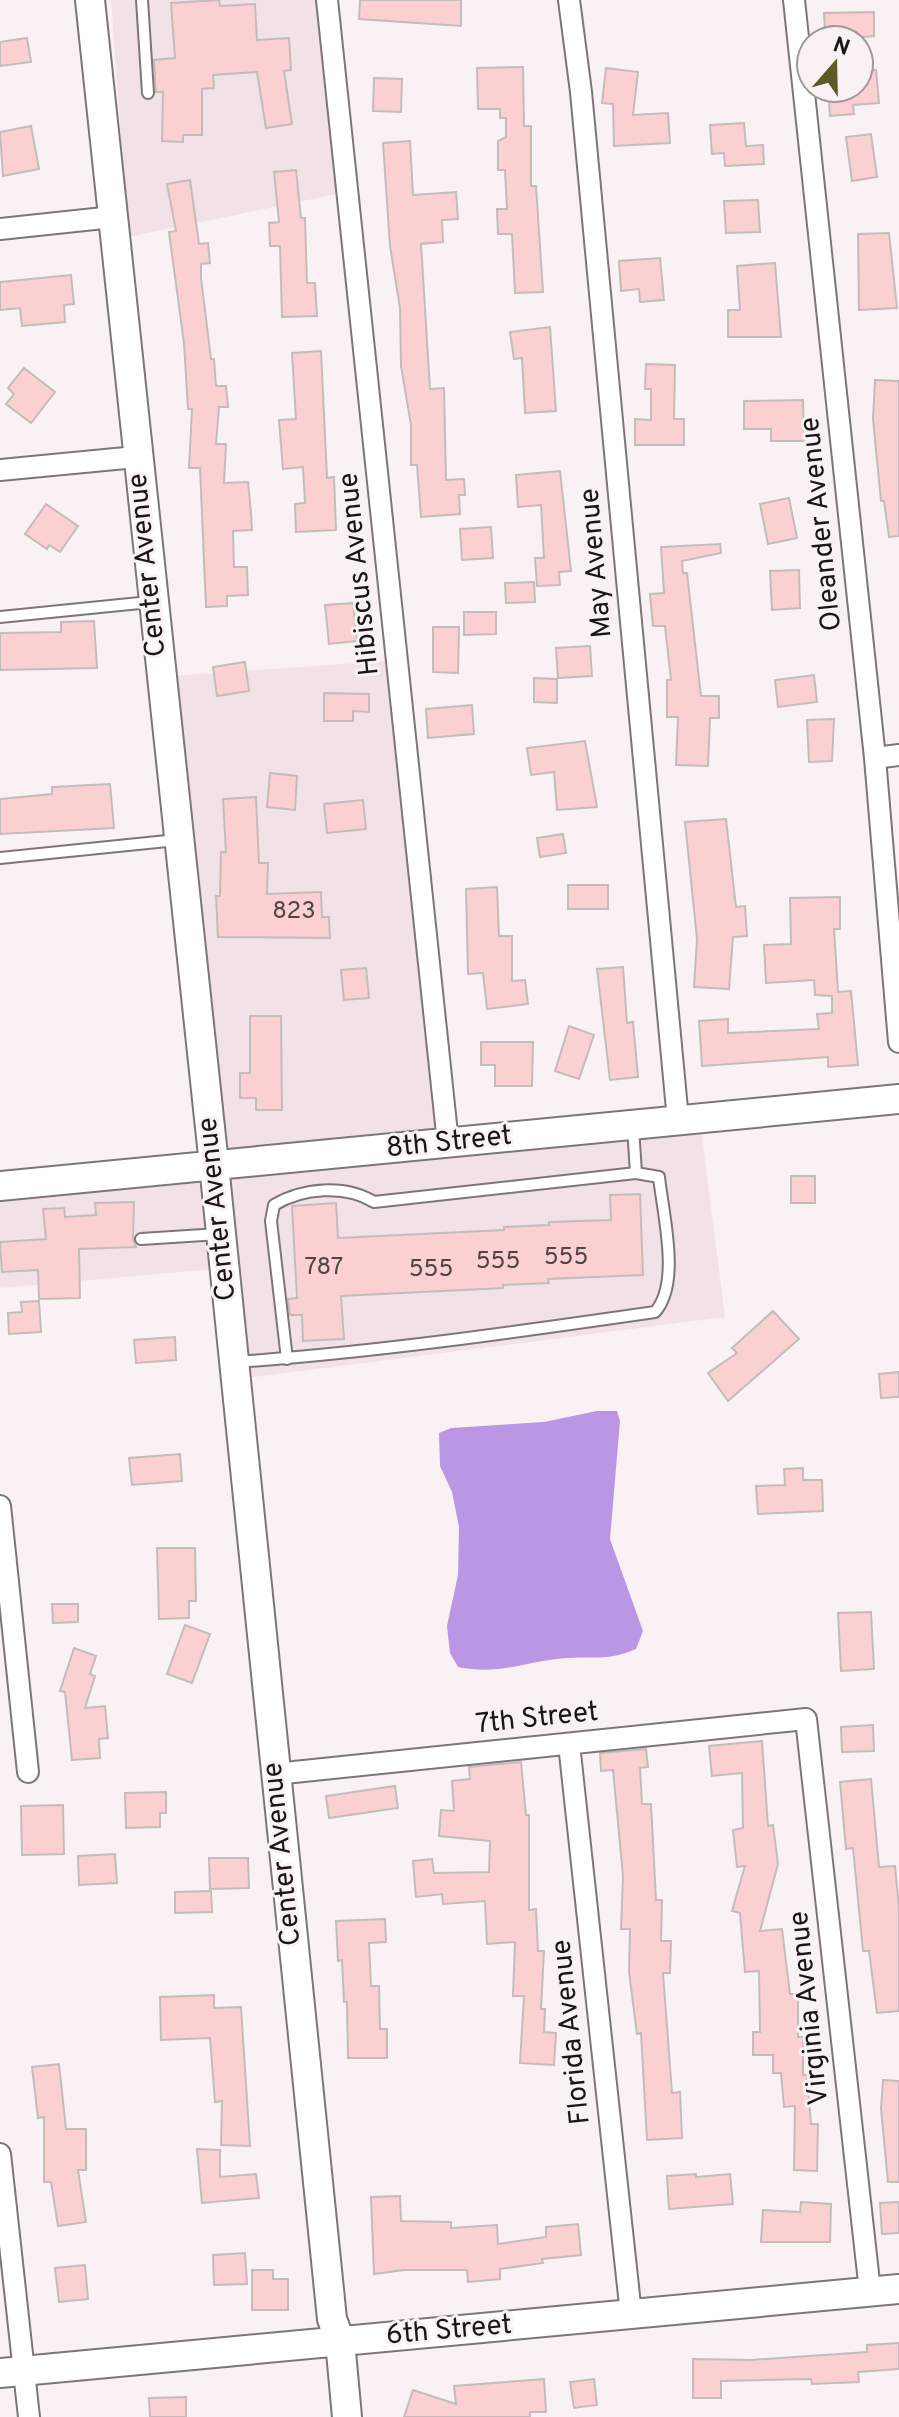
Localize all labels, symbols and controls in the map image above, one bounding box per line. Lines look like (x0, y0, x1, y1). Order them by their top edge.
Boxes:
north arrow (795, 24, 875, 104)
text: N (829, 32, 853, 63)
street label: Oleander Avenue (793, 415, 851, 633)
street label: Center Avenue (120, 471, 176, 659)
street label: Hibiscus Avenue (331, 471, 389, 677)
street label: May Avenue (573, 487, 621, 639)
house number: 823 (272, 897, 316, 927)
street label: Center Avenue (190, 1115, 246, 1303)
street label: 8th Street (384, 1119, 514, 1167)
house number: 555 (544, 1243, 588, 1273)
house number: 555 (476, 1247, 520, 1277)
house number: 787 (305, 1253, 343, 1283)
house number: 555 (409, 1255, 453, 1285)
street label: 7th Street (474, 1695, 600, 1743)
street label: Center Avenue (255, 1760, 311, 1948)
street label: Virginia Avenue (782, 1909, 838, 2107)
street label: Florida Avenue (544, 1938, 600, 2126)
street label: 6th Street (385, 2308, 513, 2354)

